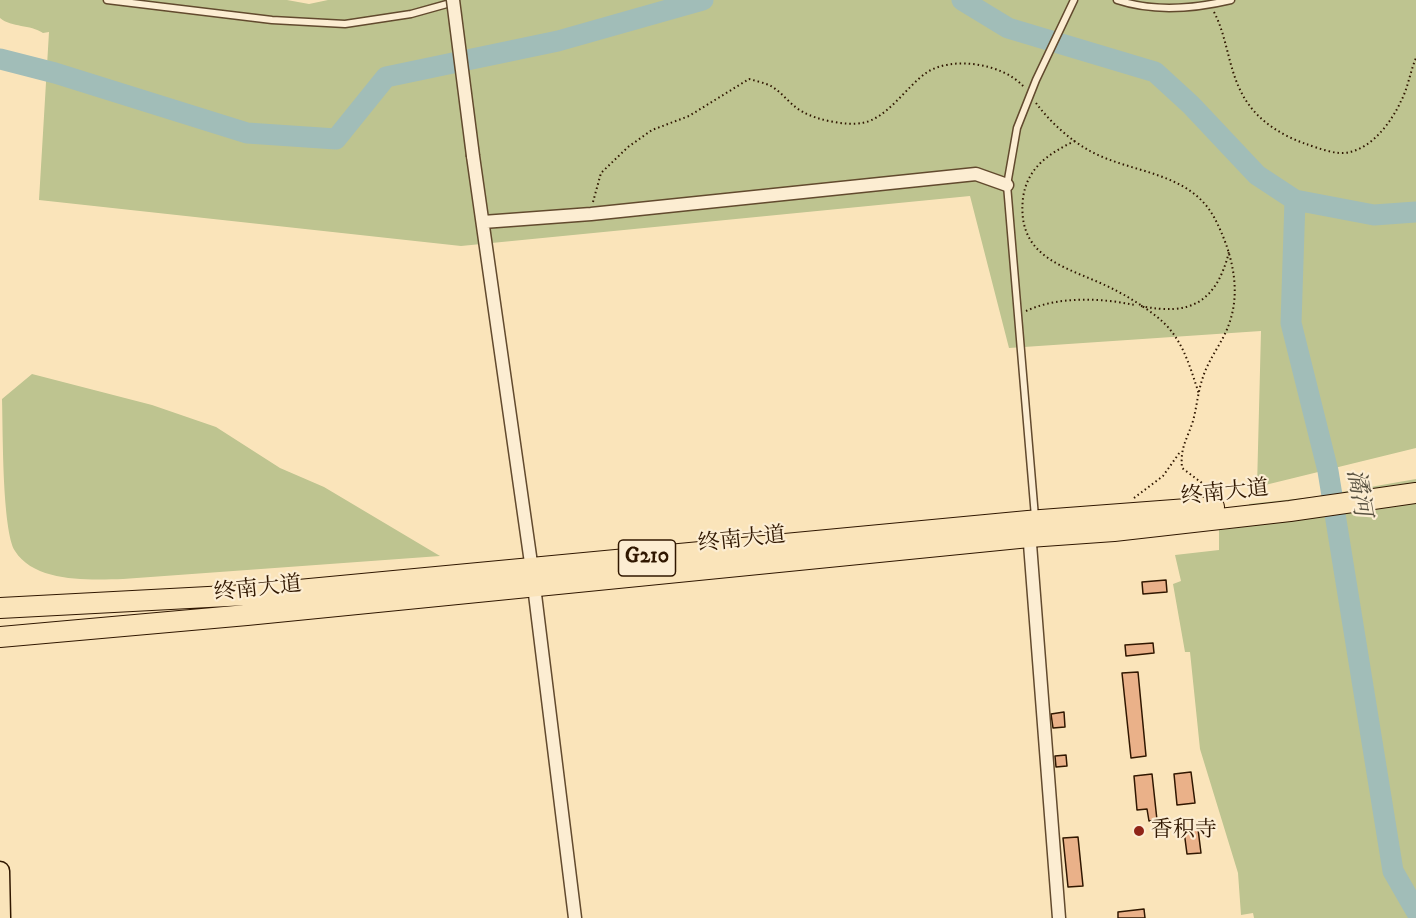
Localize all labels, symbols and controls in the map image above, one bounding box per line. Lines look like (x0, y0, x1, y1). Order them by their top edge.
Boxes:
water label: 潏河 (1339, 467, 1375, 519)
street label: 终南大道 (1180, 476, 1270, 512)
street label: 终南大道 (697, 523, 787, 559)
road number: G210 (618, 540, 676, 576)
street label: 终南大道 (213, 572, 303, 608)
place label: 香积寺 (1151, 818, 1217, 844)
marker: 香积寺 (1132, 824, 1146, 838)

